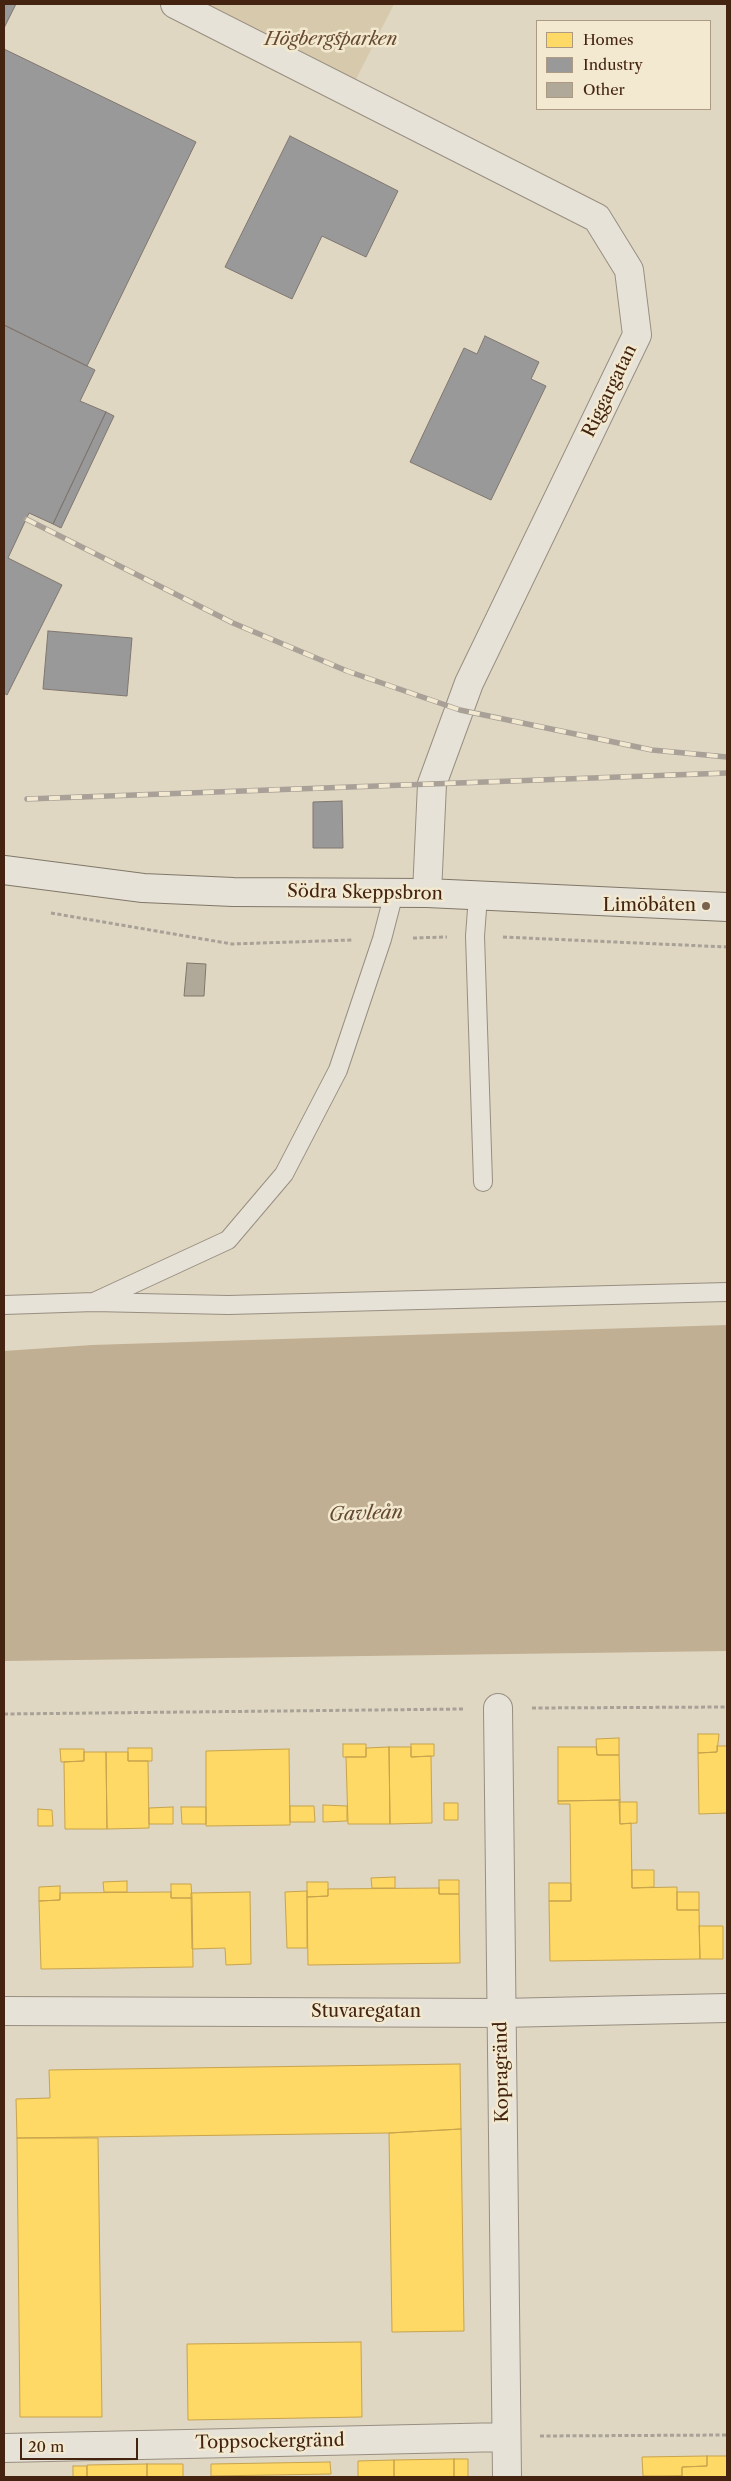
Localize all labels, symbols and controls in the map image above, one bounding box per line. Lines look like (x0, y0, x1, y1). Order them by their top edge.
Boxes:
legend (536, 20, 711, 110)
park label: Högbergsparken (265, 29, 397, 51)
text: Homes (583, 30, 634, 49)
text: Industry (583, 55, 643, 74)
text: Other (583, 80, 625, 99)
street label: Riggargatan (578, 341, 642, 441)
street label: Södra Skeppsbron (287, 881, 443, 905)
place label: Limöbåten (603, 895, 696, 917)
marker: Limöbåten (700, 900, 712, 912)
water label: Gavleån (328, 1501, 404, 1527)
street label: Stuvaregatan (311, 2001, 421, 2023)
street label: Kopragränd (490, 2021, 514, 2123)
scale bar (22, 2428, 140, 2460)
street label: Toppsockergränd (195, 2430, 345, 2454)
text: 20 m (28, 2437, 64, 2456)

